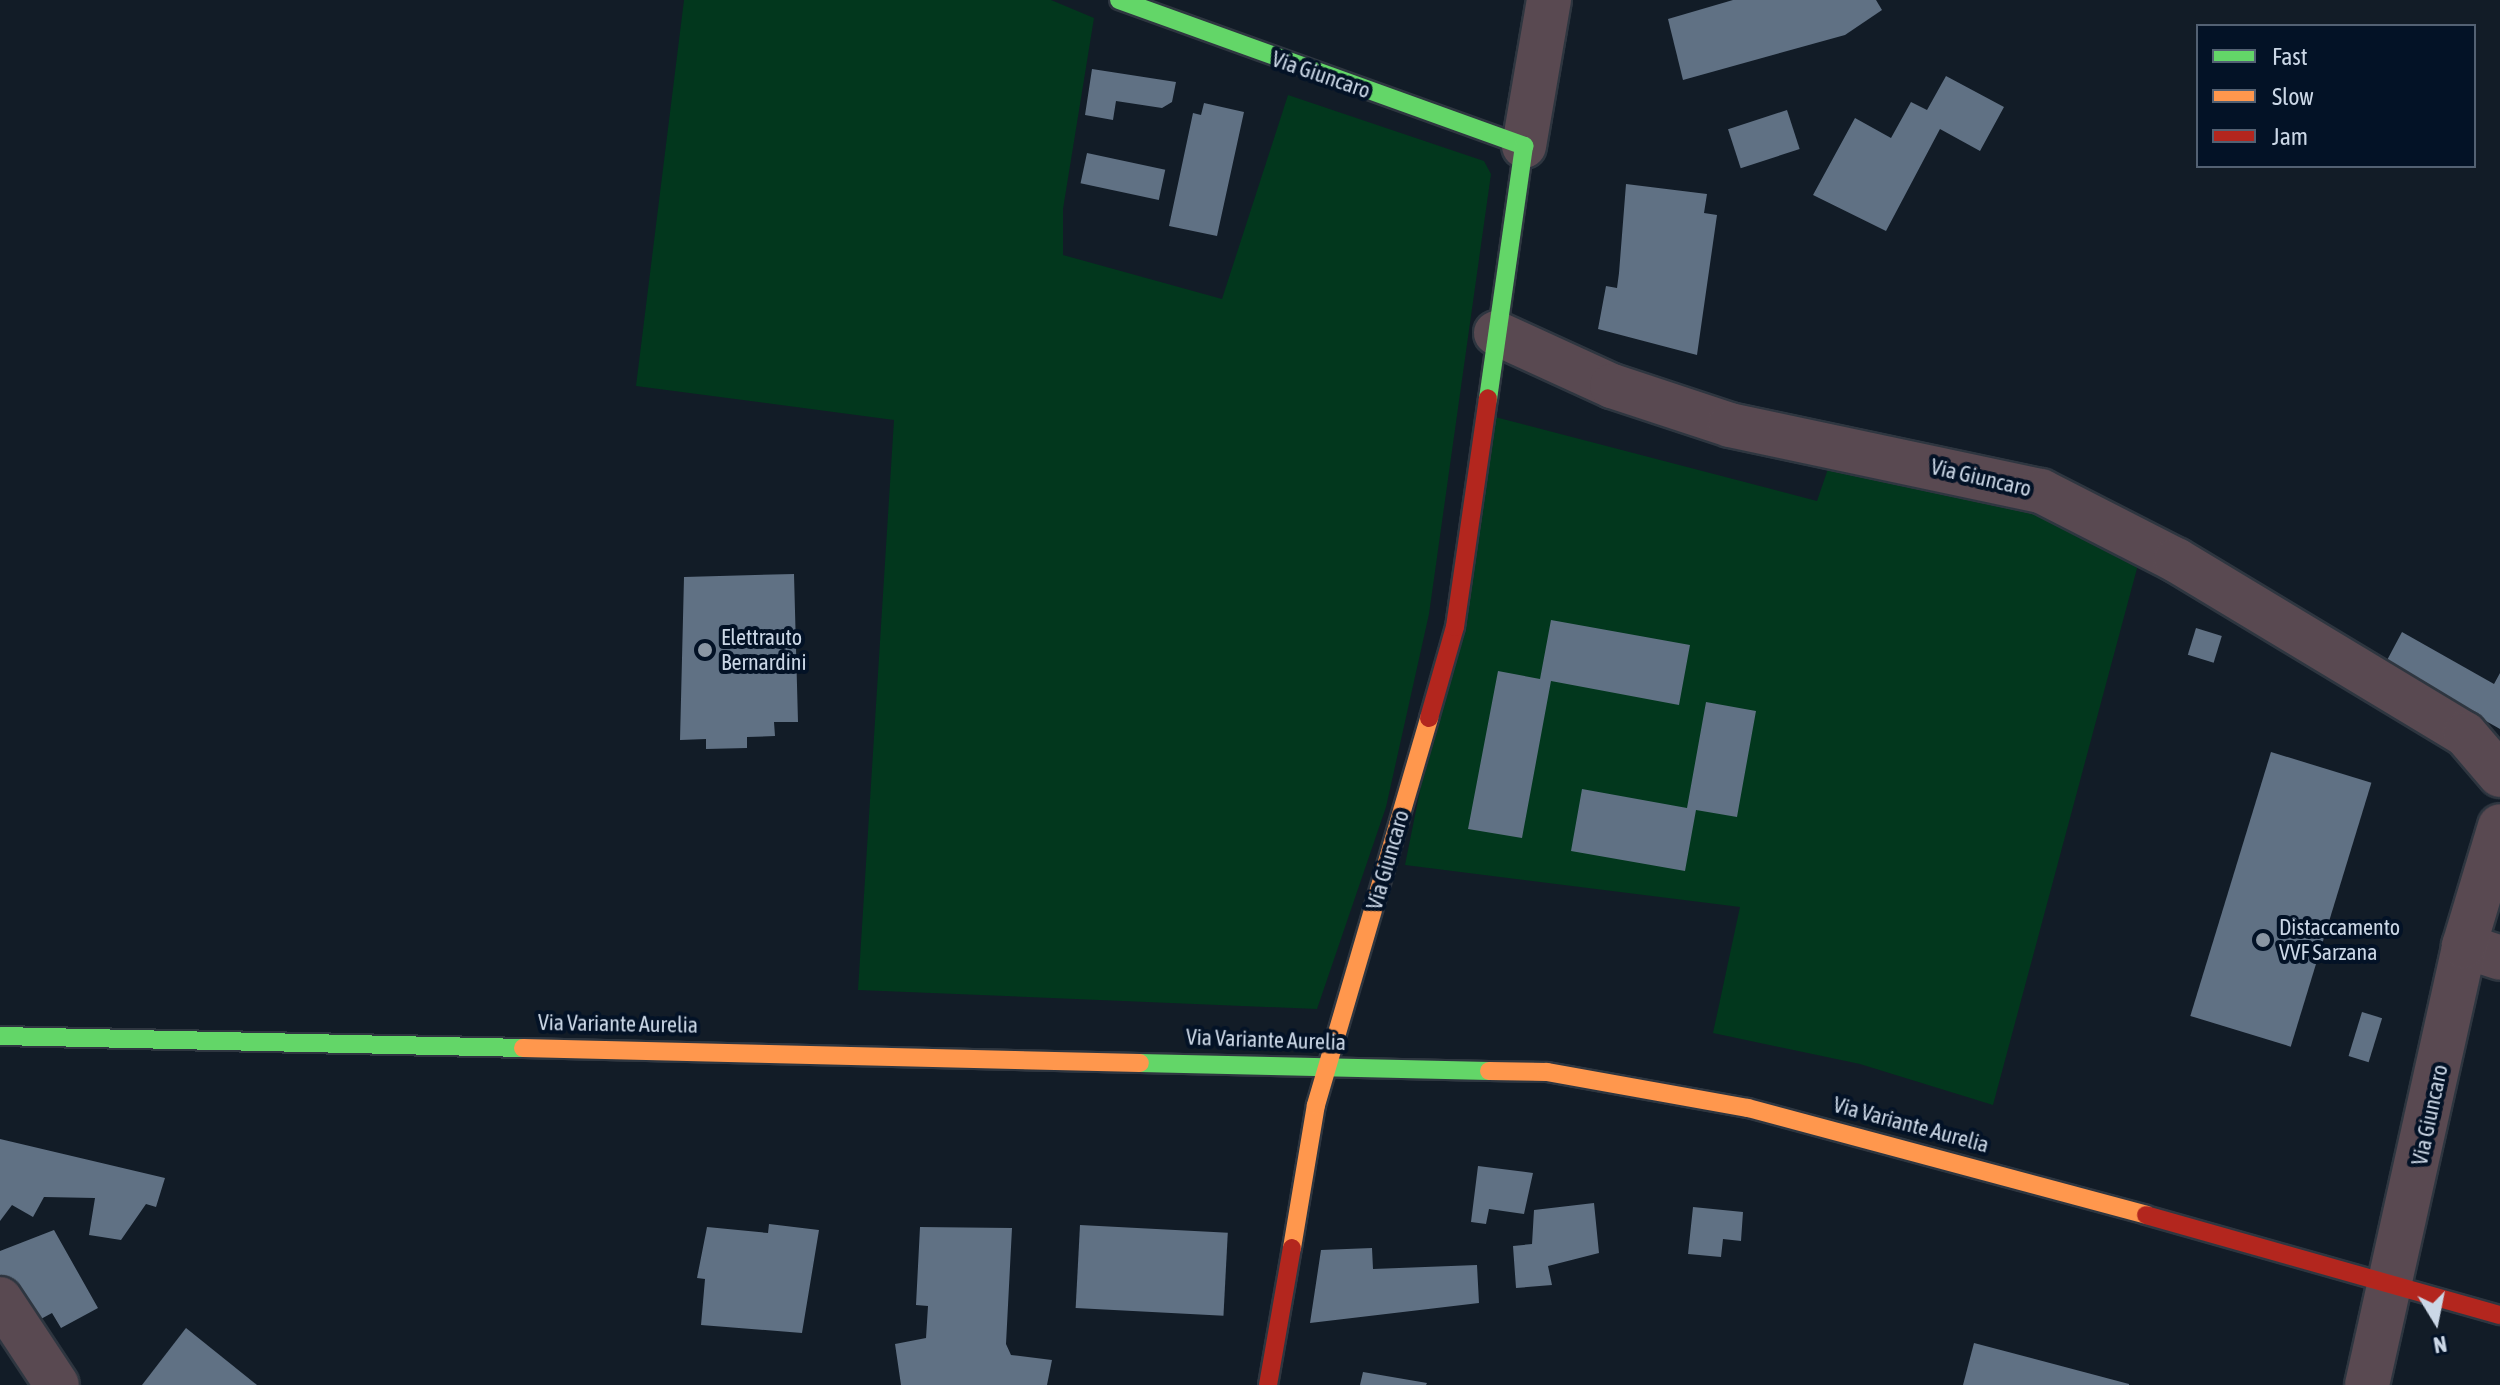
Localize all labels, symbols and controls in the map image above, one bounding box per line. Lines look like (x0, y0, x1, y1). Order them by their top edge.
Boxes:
legend (2196, 24, 2476, 168)
text: Fast (2272, 43, 2308, 70)
street label: Via Giuncaro (1268, 46, 1374, 104)
text: Slow (2272, 83, 2314, 110)
text: Jam (2272, 123, 2308, 150)
street label: Via Giuncaro (1928, 454, 2034, 502)
place label: Elettrauto Bernardini (721, 624, 807, 676)
marker: Elettrauto Bernardini (696, 641, 714, 659)
street label: Via Giuncaro (1361, 807, 1415, 913)
place label: Distaccamento VVF Sarzana (2279, 914, 2400, 966)
marker: Distaccamento VVF Sarzana (2254, 931, 2272, 949)
street label: Via Variante Aurelia (538, 1009, 698, 1039)
street label: Via Variante Aurelia (1186, 1024, 1346, 1056)
street label: Via Giuncaro (2406, 1062, 2454, 1168)
street label: Via Variante Aurelia (1830, 1092, 1992, 1158)
north arrow (2396, 1281, 2476, 1361)
text: N (2432, 1331, 2449, 1359)

